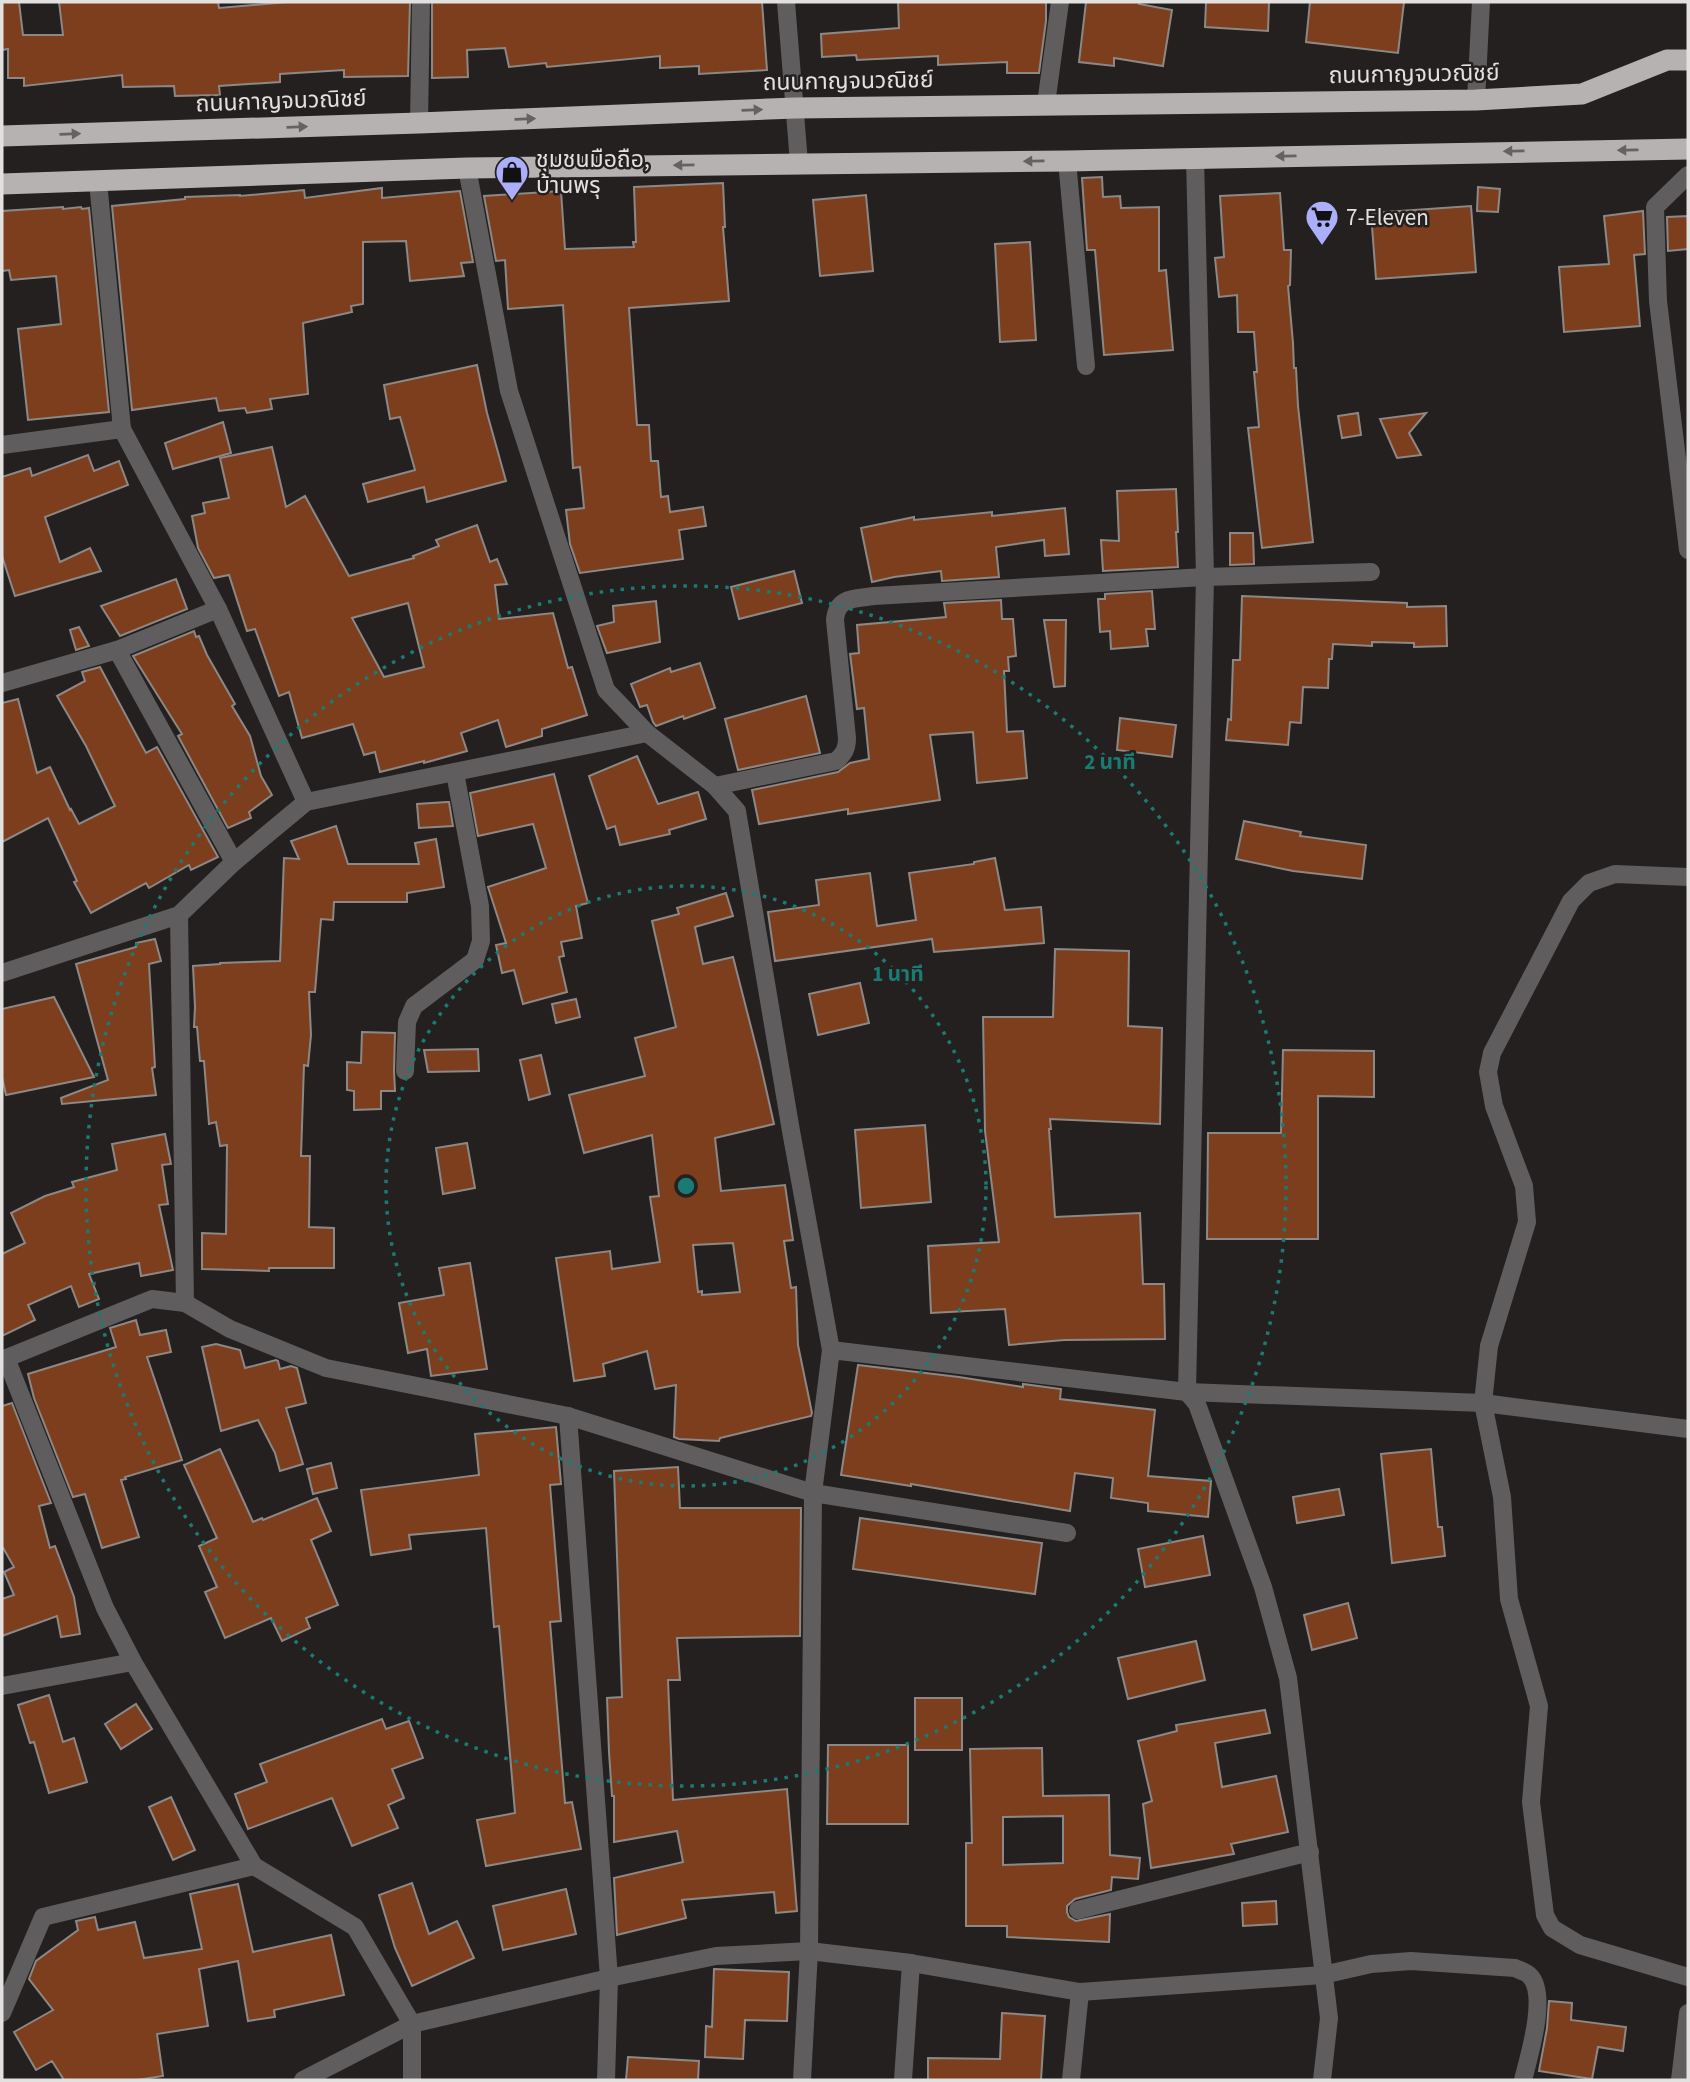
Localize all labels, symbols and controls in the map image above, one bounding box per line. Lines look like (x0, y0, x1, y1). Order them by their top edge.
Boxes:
street label: ถนนกาญจนวณิชย์ (1328, 56, 1500, 92)
street label: ถนนกาญจนวณิชย์ (762, 63, 934, 99)
street label: ถนนกาญจนวณิชย์ (195, 82, 367, 120)
one-way arrow (741, 104, 763, 115)
one-way arrow (514, 114, 536, 125)
one-way arrow (287, 121, 309, 133)
one-way arrow (59, 129, 81, 140)
place label: ชุมชนมือถือ, บ้านพรุ (536, 143, 650, 202)
one-way arrow (1617, 144, 1639, 155)
one-way arrow (1502, 146, 1524, 157)
one-way arrow (1275, 150, 1297, 161)
shop icon: ชุมชนมือถือ, บ้านพรุ (493, 153, 531, 202)
one-way arrow (1023, 155, 1045, 167)
one-way arrow (673, 159, 695, 171)
supermarket icon: 7-Eleven (1303, 198, 1341, 247)
place label: 7-Eleven (1346, 201, 1429, 234)
text: 2 นาที (1084, 747, 1136, 777)
text: 1 นาที (872, 959, 924, 989)
centre of rings (674, 1174, 698, 1198)

